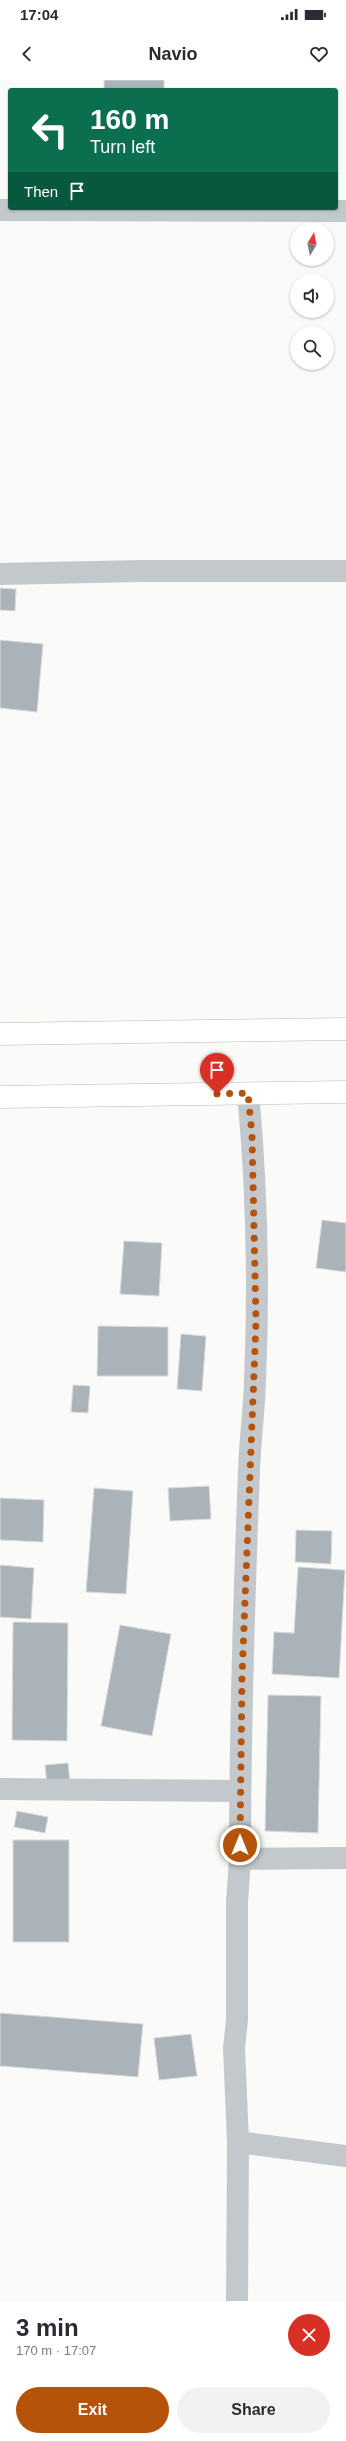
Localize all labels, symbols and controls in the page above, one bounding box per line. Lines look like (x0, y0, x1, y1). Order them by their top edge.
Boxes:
text: 17:04 (20, 6, 58, 23)
icon: back (16, 43, 38, 65)
icon: heart (308, 43, 330, 65)
text: Navio (148, 44, 198, 64)
icon: left (24, 104, 76, 156)
text: 160 m (90, 104, 169, 135)
text: Turn left (90, 137, 155, 157)
icon: arrive (66, 180, 88, 202)
text: Then (24, 183, 58, 200)
north arrow (290, 222, 334, 266)
map controls (290, 222, 334, 370)
button: sound (290, 274, 334, 318)
button: search (290, 326, 334, 370)
pin (200, 1053, 234, 1094)
icon: arrive (206, 1059, 228, 1081)
position arrow (219, 1824, 261, 1866)
text: 3 min (16, 2314, 79, 2341)
button: close (288, 2314, 330, 2356)
text: 170 m · 17:07 (16, 2343, 96, 2358)
button: Exit (16, 2387, 169, 2433)
button: Share (177, 2387, 330, 2433)

